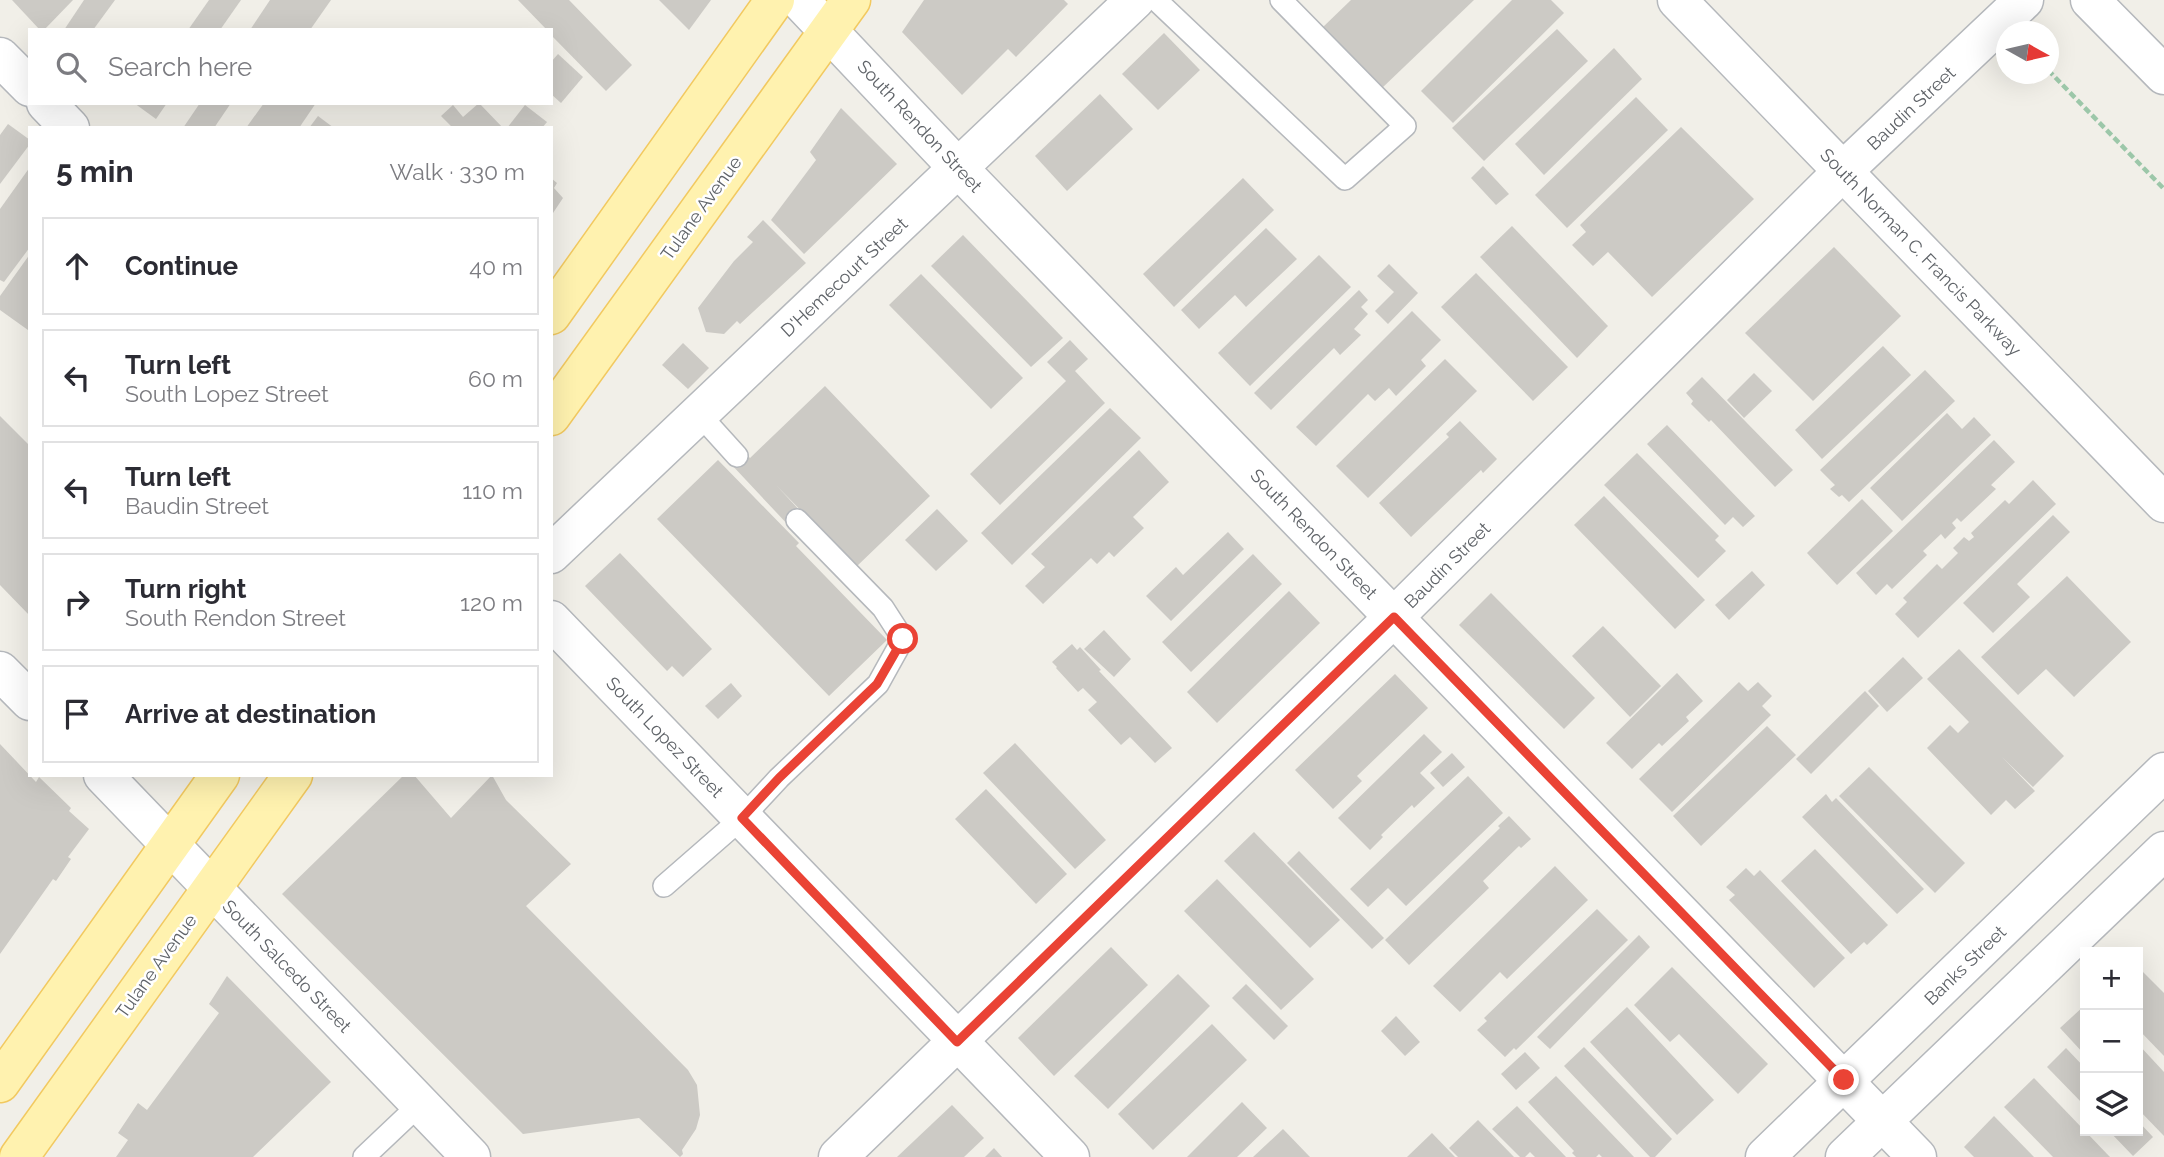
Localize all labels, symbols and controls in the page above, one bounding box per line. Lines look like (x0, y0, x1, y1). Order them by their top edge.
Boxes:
north arrow (1996, 21, 2059, 84)
search box (28, 28, 553, 105)
icon: search (52, 48, 90, 86)
text: Search here (108, 52, 252, 82)
street label: South Rendon Street (853, 56, 987, 196)
street label: Baudin Street (1863, 62, 1959, 154)
street label: South Norman C. Francis Parkway (1816, 144, 2026, 360)
street label: Tulane Avenue (656, 152, 746, 264)
text: 5 min (56, 154, 134, 189)
text: Walk · 330 m (389, 158, 525, 185)
street label: D'Hemecourt Street (776, 213, 912, 341)
icon: ahead (58, 247, 96, 285)
text: Continue (125, 251, 238, 281)
text: 40 m (469, 253, 523, 280)
text: Turn left (125, 350, 231, 380)
icon: left (58, 359, 96, 397)
text: 60 m (468, 365, 523, 392)
text: South Lopez Street (125, 380, 329, 407)
text: Turn left (125, 462, 231, 492)
street label: South Rendon Street (1246, 465, 1382, 603)
icon: left (58, 471, 96, 509)
text: 110 m (462, 477, 523, 504)
text: Baudin Street (125, 492, 269, 519)
street label: Baudin Street (1400, 518, 1494, 612)
text: Turn right (125, 574, 246, 604)
icon: right (58, 583, 96, 621)
text: 120 m (460, 589, 523, 616)
text: South Rendon Street (125, 604, 346, 631)
route start (887, 623, 918, 654)
street label: South Lopez Street (602, 672, 728, 802)
icon: arrive (58, 695, 96, 733)
text: Arrive at destination (125, 699, 376, 729)
street label: South Salcedo Street (218, 895, 356, 1037)
street label: Tulane Avenue (111, 910, 201, 1022)
street label: Banks Street (1920, 921, 2010, 1009)
map controls (2080, 947, 2143, 1136)
button: + (2080, 947, 2143, 1010)
button: − (2080, 1010, 2143, 1073)
route end (1828, 1064, 1859, 1095)
button: layers (2080, 1073, 2143, 1136)

